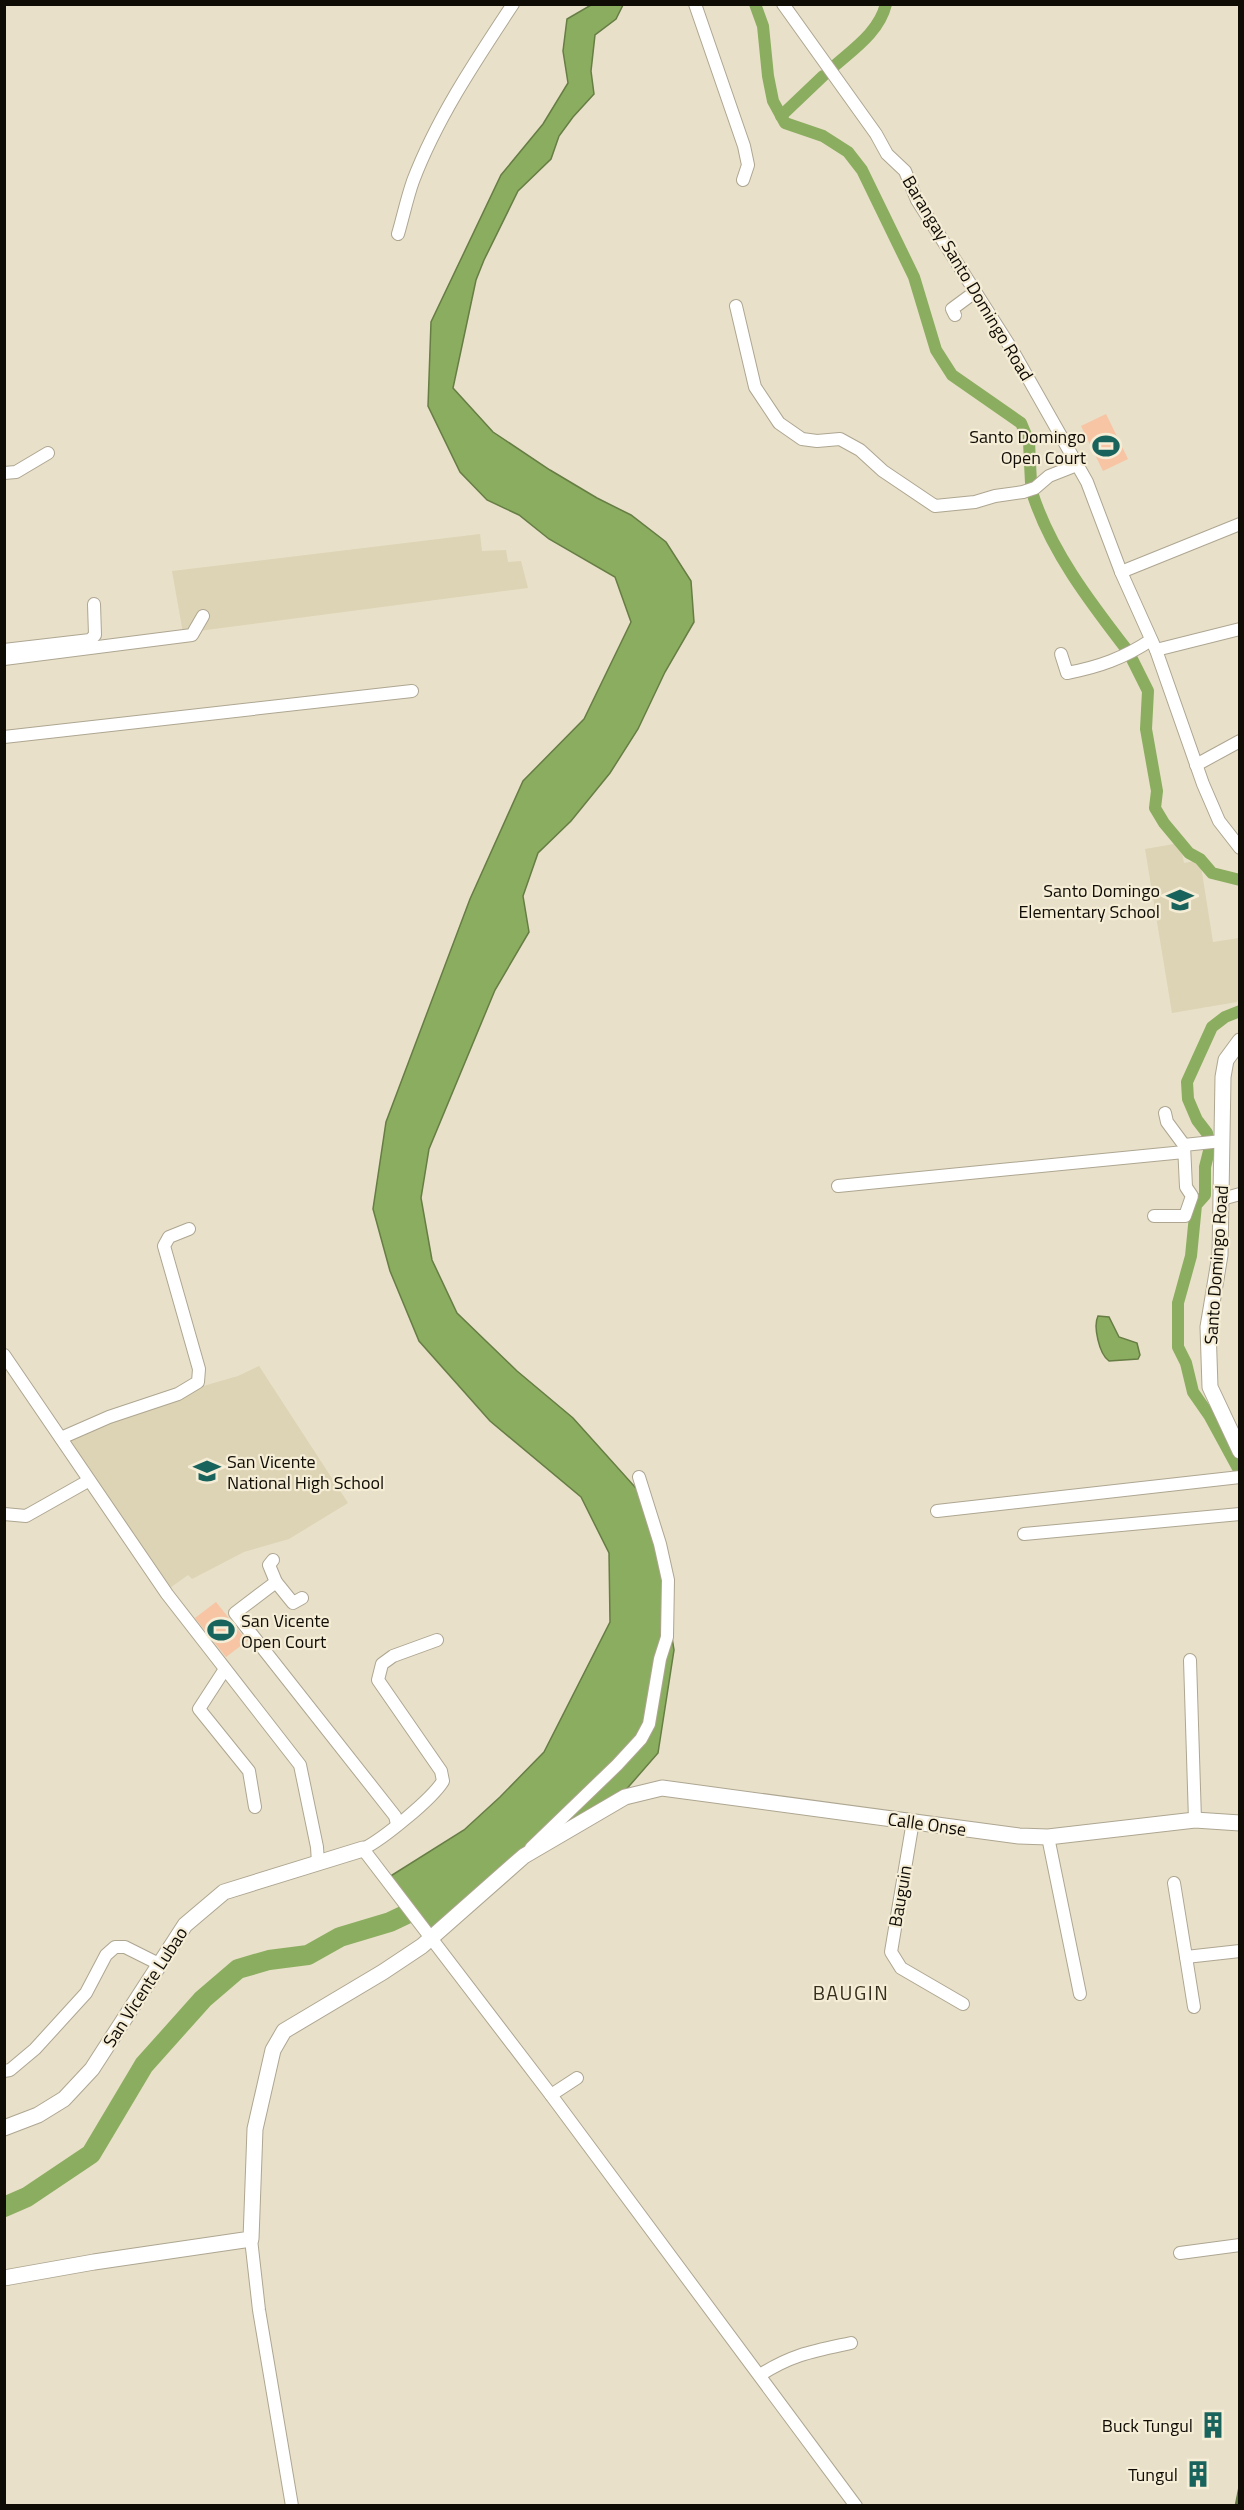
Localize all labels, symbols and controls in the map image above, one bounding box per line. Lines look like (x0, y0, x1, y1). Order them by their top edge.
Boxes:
street label: Barangay Santo Domingo Road (896, 170, 1040, 386)
place label: Santo Domingo Open Court (969, 423, 1087, 471)
sports icon: Santo Domingo Open Court (1091, 431, 1121, 461)
place label: Santo Domingo Elementary School (1018, 877, 1160, 925)
school or university icon: Santo Domingo Elementary School (1165, 885, 1195, 915)
street label: Santo Domingo Road (1197, 1184, 1235, 1346)
place label: San Vicente National High School (227, 1448, 384, 1496)
school or university icon: San Vicente National High School (192, 1456, 222, 1486)
place label: San Vicente Open Court (241, 1607, 330, 1655)
sports icon: San Vicente Open Court (206, 1615, 236, 1645)
street label: Calle Onse (886, 1805, 968, 1843)
street label: Bauguin (881, 1863, 919, 1929)
street label: San Vicente Lubao (96, 1921, 194, 2053)
district label: BAUGIN (813, 1977, 889, 2008)
building icon: Buck Tungul (1198, 2410, 1228, 2440)
place label: Buck Tungul (1102, 2412, 1193, 2439)
building icon: Tungul (1183, 2459, 1213, 2489)
place label: Tungul (1128, 2461, 1178, 2488)

